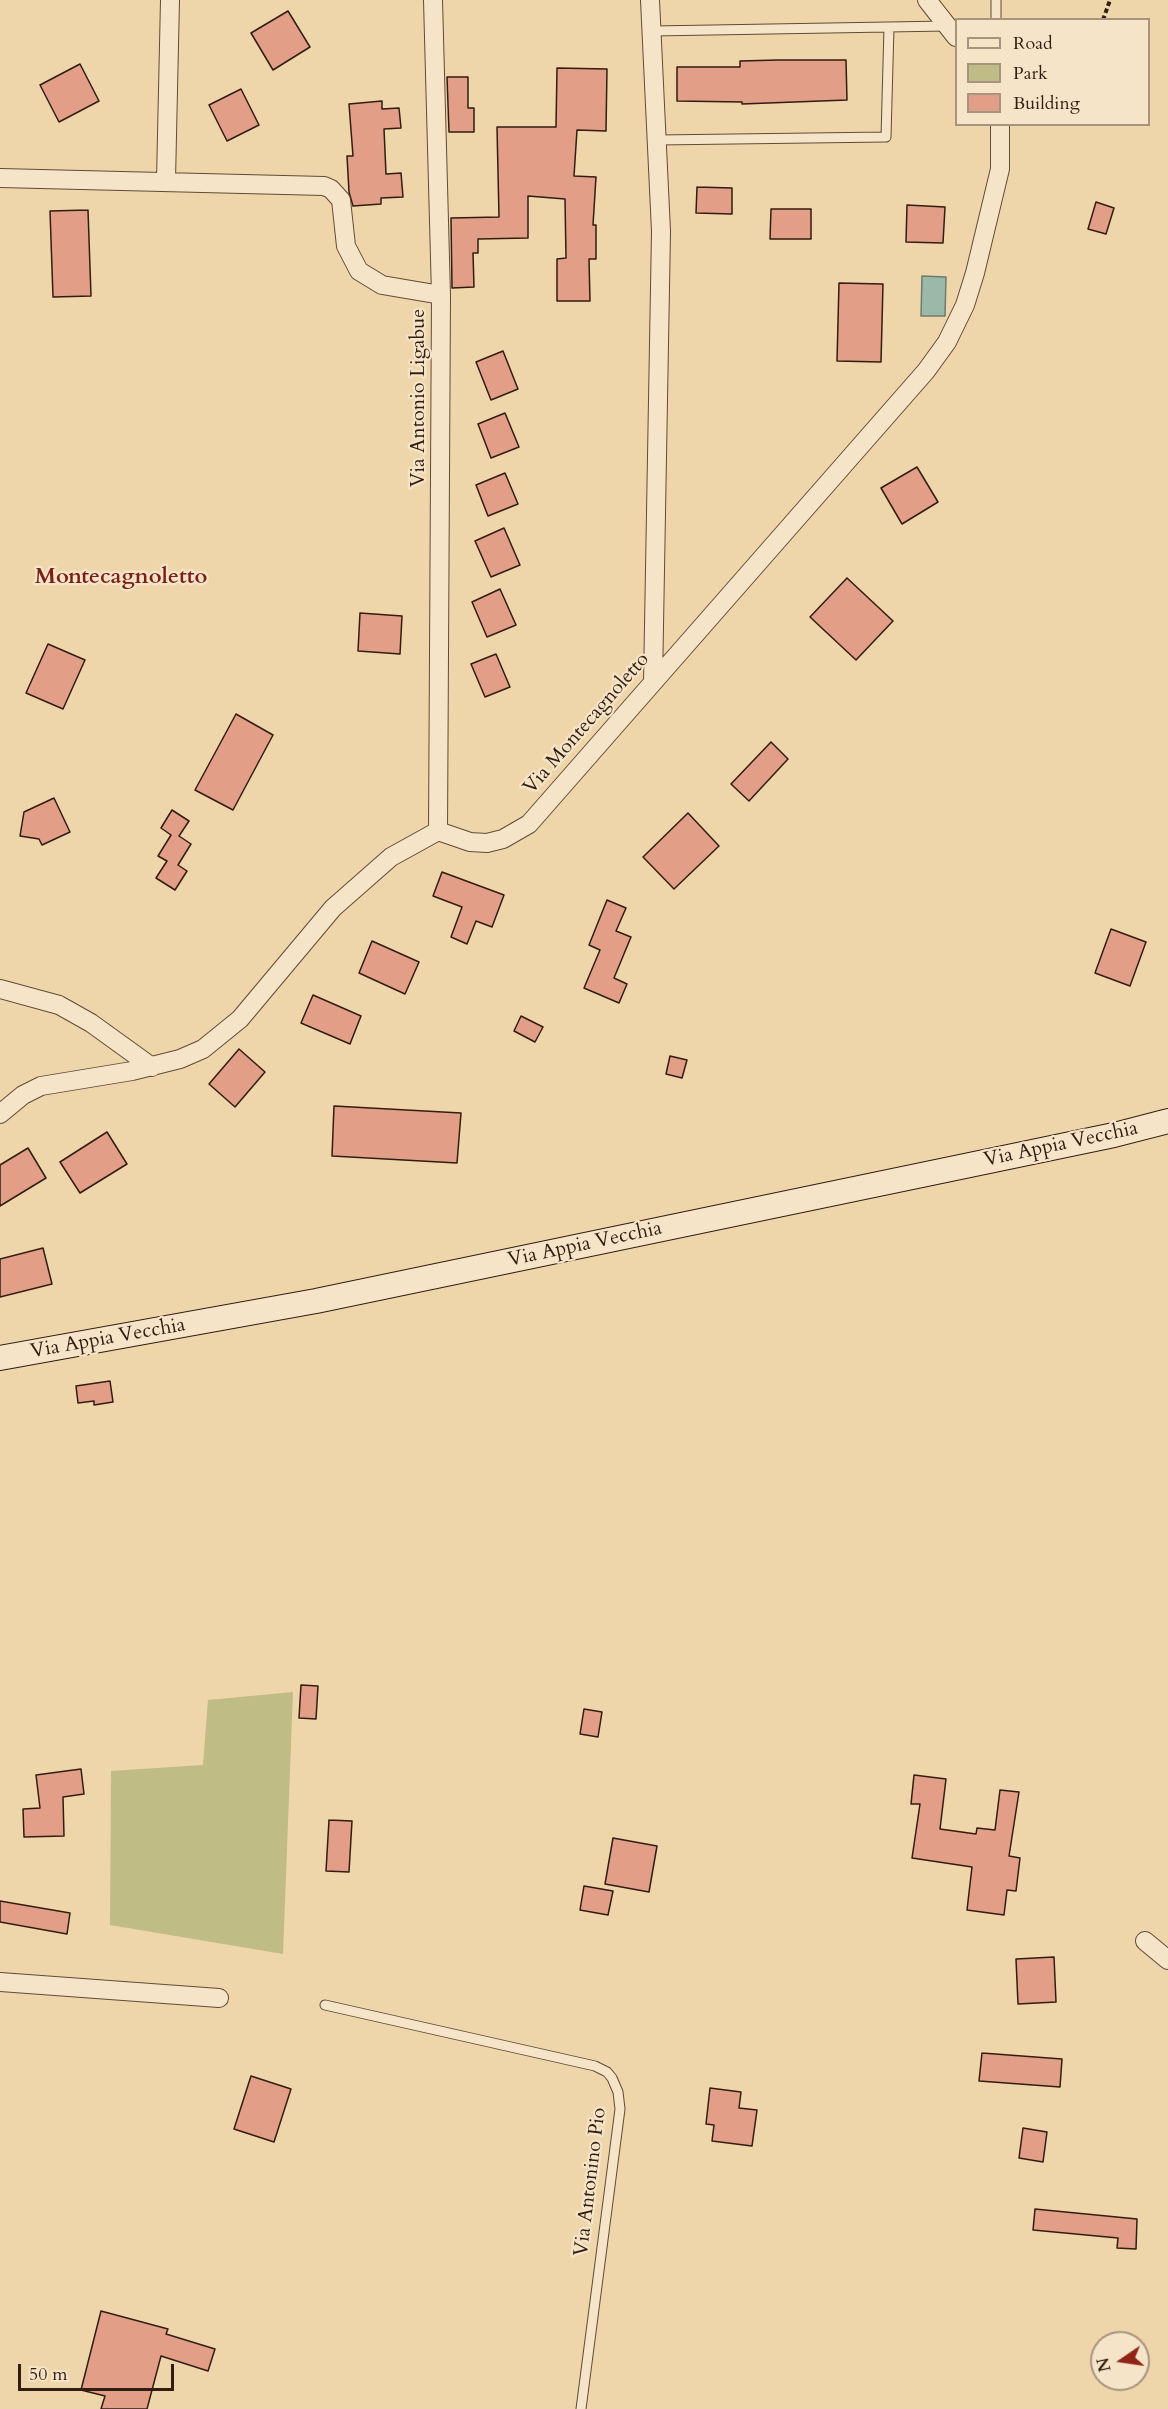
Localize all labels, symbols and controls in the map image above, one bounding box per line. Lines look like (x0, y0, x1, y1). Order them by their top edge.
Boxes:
legend (955, 18, 1150, 126)
text: Road (1013, 31, 1053, 56)
text: Park (1013, 61, 1048, 86)
text: Building (1013, 91, 1080, 116)
street label: Via Antonio Ligabue (407, 309, 431, 487)
district label: Montecagnoletto (35, 565, 207, 591)
street label: Via Montecagnoletto (519, 648, 655, 800)
street label: Via Appia Vecchia (982, 1117, 1140, 1173)
street label: Via Appia Vecchia (506, 1217, 664, 1273)
street label: Via Appia Vecchia (29, 1314, 187, 1364)
street label: Via Antonino Pio (570, 2106, 612, 2258)
north arrow (1090, 2331, 1150, 2391)
scale bar (21, 2352, 177, 2390)
text: N (1092, 2355, 1117, 2374)
text: 50 m (29, 2362, 68, 2387)

